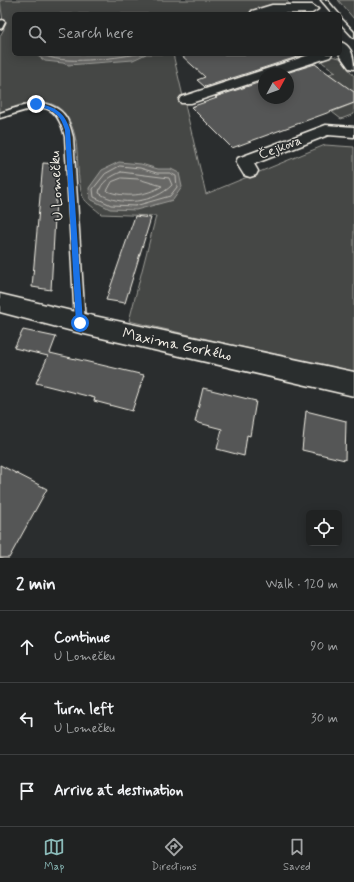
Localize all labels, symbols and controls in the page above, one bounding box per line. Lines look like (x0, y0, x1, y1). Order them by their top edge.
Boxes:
search box (12, 12, 342, 56)
icon: search (26, 23, 48, 45)
text: Search here (58, 24, 134, 44)
north arrow (258, 68, 294, 104)
route end (27, 95, 45, 113)
street label: Čejkova (256, 131, 304, 164)
street label: U Lomečku (45, 150, 69, 222)
route start (71, 314, 89, 332)
street label: Maxima Gorkého (121, 324, 233, 366)
map controls (306, 510, 342, 546)
button: locate (306, 510, 342, 546)
text: 2 min (16, 573, 56, 595)
text: Walk · 120 m (266, 576, 338, 593)
text: Continue (54, 628, 110, 648)
icon: ahead (16, 636, 38, 658)
text: 90 m (310, 638, 338, 655)
text: U Lomečku (54, 648, 115, 665)
text: Turn left (54, 700, 114, 720)
icon: left (16, 708, 38, 730)
text: 30 m (311, 710, 338, 727)
text: U Lomečku (54, 720, 115, 737)
icon: arrive (16, 780, 38, 802)
text: Arrive at destination (54, 781, 183, 801)
tab: Map (43, 836, 65, 874)
tab: Directions (151, 836, 197, 874)
tab: Saved (283, 836, 311, 874)

